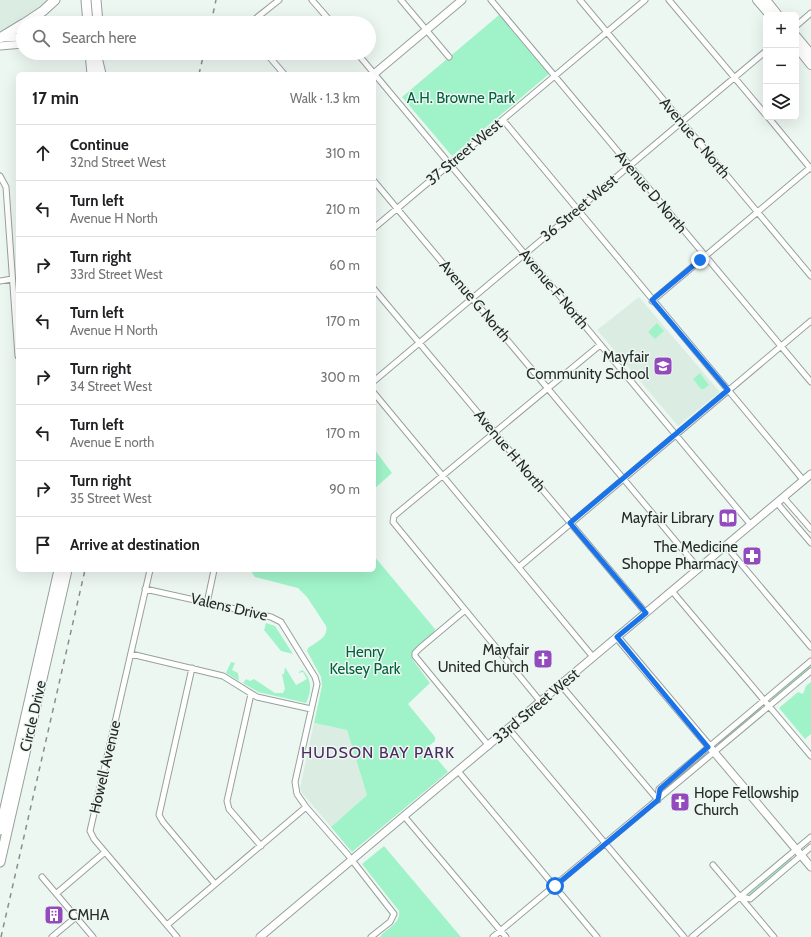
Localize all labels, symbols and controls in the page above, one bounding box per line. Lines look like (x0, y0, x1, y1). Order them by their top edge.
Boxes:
map controls (763, 12, 799, 120)
button: + (763, 12, 799, 48)
search box (16, 16, 376, 60)
icon: search (30, 27, 52, 49)
text: Search here (62, 29, 137, 47)
button: − (763, 48, 799, 84)
button: layers (763, 84, 799, 120)
text: 17 min (32, 88, 79, 108)
park label: A.H. Browne Park (407, 89, 515, 107)
text: Walk · 1.3 km (290, 90, 360, 106)
street label: Avenue C North (656, 94, 734, 182)
street label: 37 Street West (422, 115, 506, 189)
text: Continue (70, 136, 129, 154)
icon: ahead (32, 142, 54, 164)
text: 310 m (325, 145, 360, 161)
street label: Avenue D North (611, 147, 691, 237)
text: 32nd Street West (70, 154, 166, 170)
street label: 36 Street West (537, 171, 621, 245)
text: Turn left (70, 192, 124, 210)
icon: left (32, 198, 54, 220)
text: 210 m (326, 201, 360, 217)
text: Avenue H North (70, 210, 158, 226)
street label: Avenue F North (515, 245, 593, 333)
text: Turn right (70, 248, 131, 266)
route end (691, 251, 709, 269)
icon: right (32, 254, 54, 276)
text: 60 m (329, 257, 360, 273)
street label: Avenue G North (436, 257, 514, 345)
text: 33rd Street West (70, 266, 163, 282)
text: Turn left (70, 304, 124, 322)
icon: left (32, 310, 54, 332)
text: 170 m (326, 313, 360, 329)
text: Avenue H North (70, 322, 158, 338)
place label: Mayfair Community School (526, 348, 649, 383)
school or university icon: Mayfair Community School (652, 355, 674, 377)
text: Turn right (70, 360, 131, 378)
icon: right (32, 366, 54, 388)
text: 300 m (320, 369, 360, 385)
text: 34 Street West (70, 378, 152, 394)
street label: Avenue H North (471, 406, 549, 496)
text: Turn left (70, 416, 124, 434)
icon: left (32, 422, 54, 444)
text: 170 m (326, 425, 360, 441)
text: Avenue E north (70, 434, 154, 450)
text: Turn right (70, 472, 131, 490)
icon: right (32, 478, 54, 500)
text: 90 m (329, 481, 360, 497)
text: 35 Street West (70, 490, 152, 506)
library icon: Mayfair Library (717, 507, 739, 529)
place label: Mayfair Library (621, 509, 714, 527)
icon: arrive (32, 534, 54, 556)
text: Arrive at destination (70, 536, 200, 554)
place label: The Medicine Shoppe Pharmacy (622, 538, 738, 573)
pharmacy icon: The Medicine Shoppe Pharmacy (741, 545, 763, 567)
street label: Valens Drive (189, 589, 270, 625)
place label: Mayfair United Church (438, 641, 529, 676)
park label: Henry Kelsey Park (330, 643, 401, 678)
church icon: Mayfair United Church (532, 648, 554, 670)
street label: 33rd Street West (489, 665, 583, 747)
street label: Circle Drive (16, 678, 50, 753)
street label: Howell Avenue (86, 718, 125, 815)
district label: HUDSON BAY PARK (301, 743, 455, 762)
place label: Hope Fellowship Church (694, 784, 799, 819)
church icon: Hope Fellowship Church (669, 791, 691, 813)
route start (546, 877, 564, 895)
building icon: CMHA (43, 904, 65, 926)
place label: CMHA (68, 906, 110, 924)

